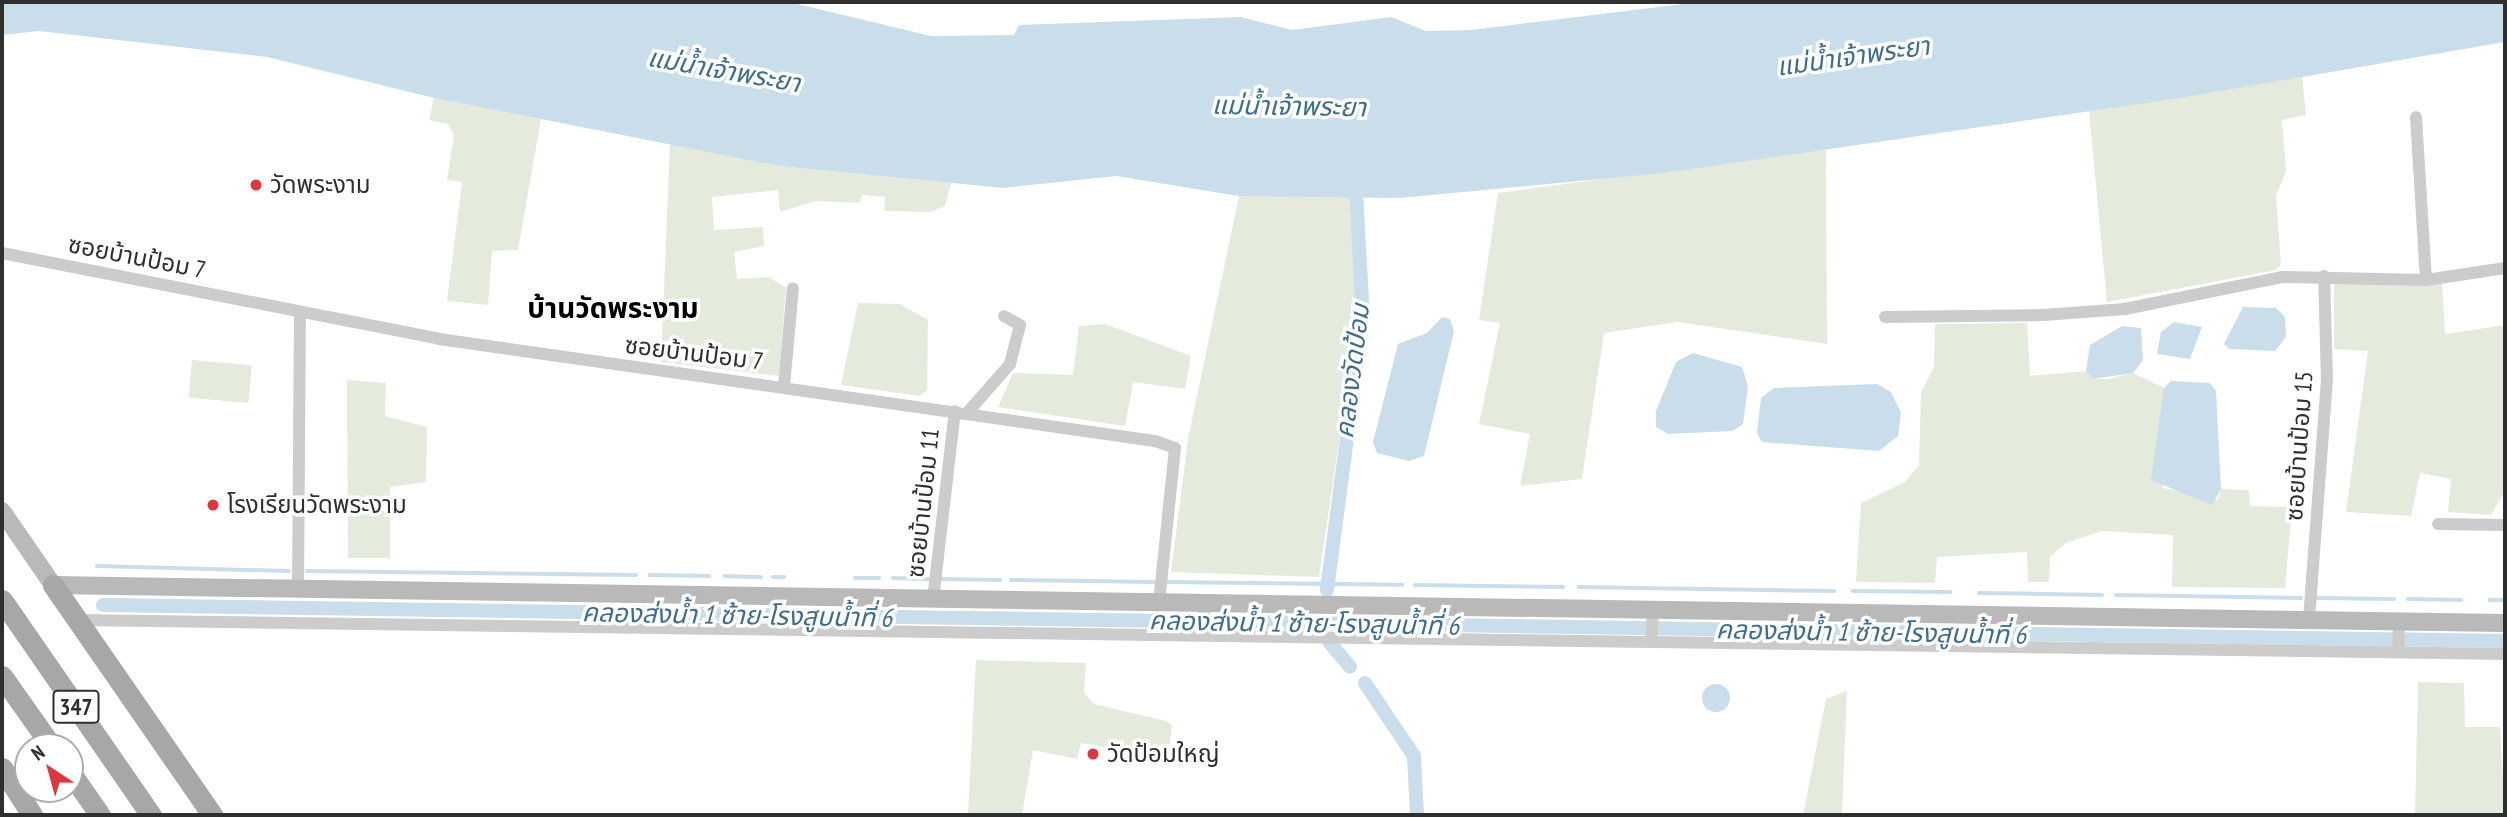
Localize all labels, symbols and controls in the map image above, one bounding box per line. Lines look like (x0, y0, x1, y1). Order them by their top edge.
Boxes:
water label: แม่น้ำเจ้าพระยา (1775, 30, 1931, 82)
water label: แม่น้ำเจ้าพระยา (645, 41, 803, 99)
water label: แม่น้ำเจ้าพระยา (1212, 89, 1366, 123)
place label: วัดพระงาม (270, 171, 370, 199)
marker: วัดพระงาม (248, 177, 264, 193)
street label: ซอยบ้านป้อม 7 (66, 230, 208, 284)
district label: บ้านวัดพระงาม (527, 291, 699, 325)
water label: คลองวัดป้อม (1328, 302, 1376, 440)
street label: ซอยบ้านป้อม 7 (623, 330, 765, 376)
street label: ซอยบ้านป้อม 15 (2279, 370, 2319, 522)
street label: ซอยบ้านป้อม 11 (901, 427, 945, 579)
place label: โรงเรียนวัดพระงาม (227, 491, 407, 519)
marker: โรงเรียนวัดพระงาม (205, 497, 221, 513)
water label: คลองส่งน้ำ 1 ซ้าย-โรงสูบน้ำที่ 6 (582, 597, 892, 633)
water label: คลองส่งน้ำ 1 ซ้าย-โรงสูบน้ำที่ 6 (1149, 605, 1459, 641)
water label: คลองส่งน้ำ 1 ซ้าย-โรงสูบน้ำที่ 6 (1716, 614, 2026, 650)
road number: 347 (52, 688, 100, 726)
north arrow (14, 733, 84, 803)
text: N (27, 740, 49, 765)
place label: วัดป้อมใหญ่ (1107, 740, 1219, 768)
marker: วัดป้อมใหญ่ (1085, 746, 1101, 762)

